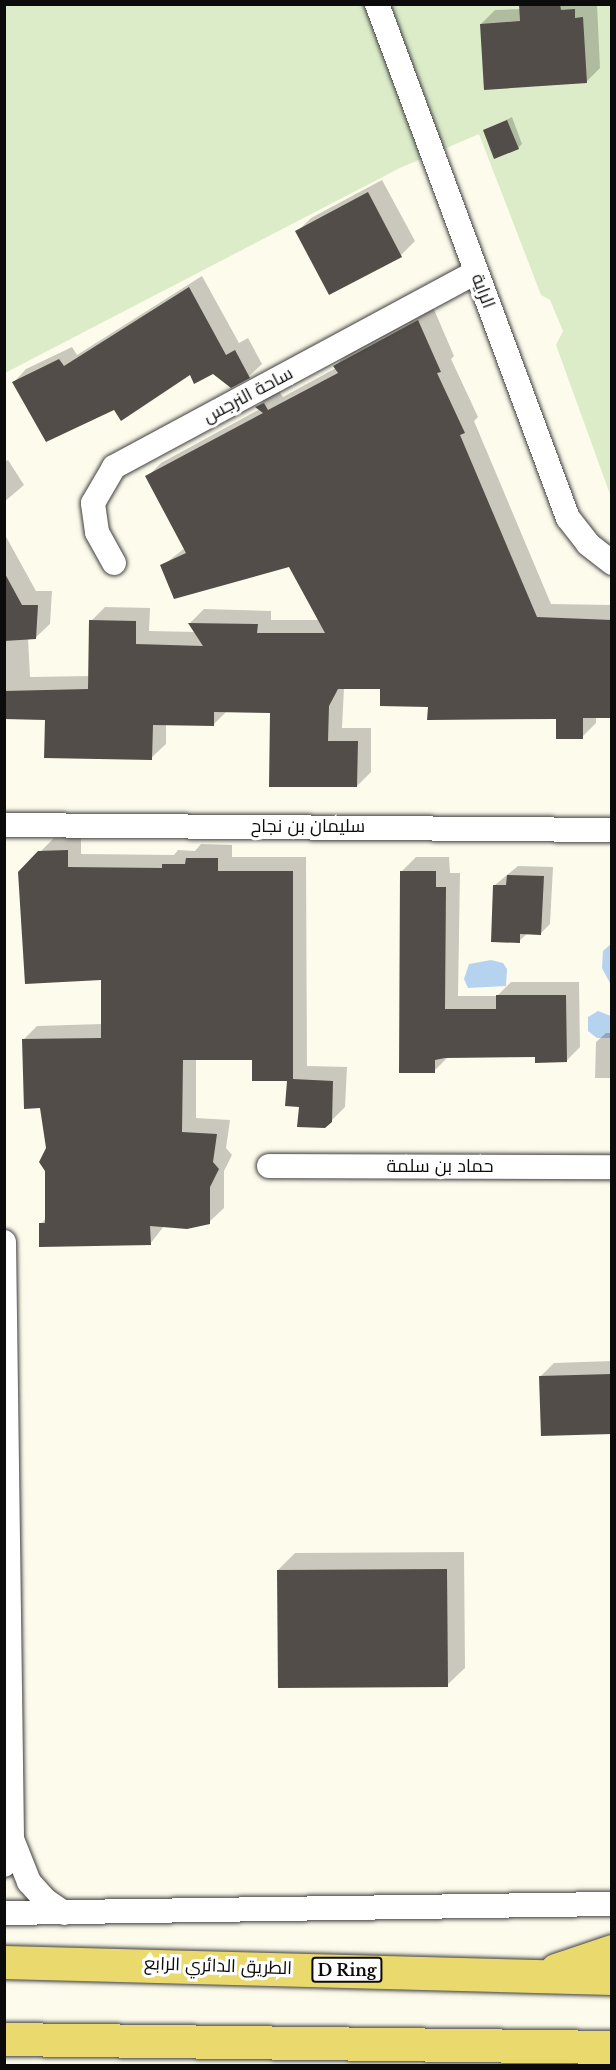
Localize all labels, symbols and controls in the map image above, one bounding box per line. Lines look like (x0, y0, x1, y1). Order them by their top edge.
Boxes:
street label: الراية (467, 271, 499, 311)
street label: ساحة النرجس (199, 362, 297, 428)
street label: سليمان بن نجاح (251, 815, 365, 837)
street label: حماد بن سلمة (387, 1155, 493, 1177)
street label: الطريق الدائري الرابع (144, 1953, 292, 1979)
road number: D Ring (311, 1957, 383, 1983)

